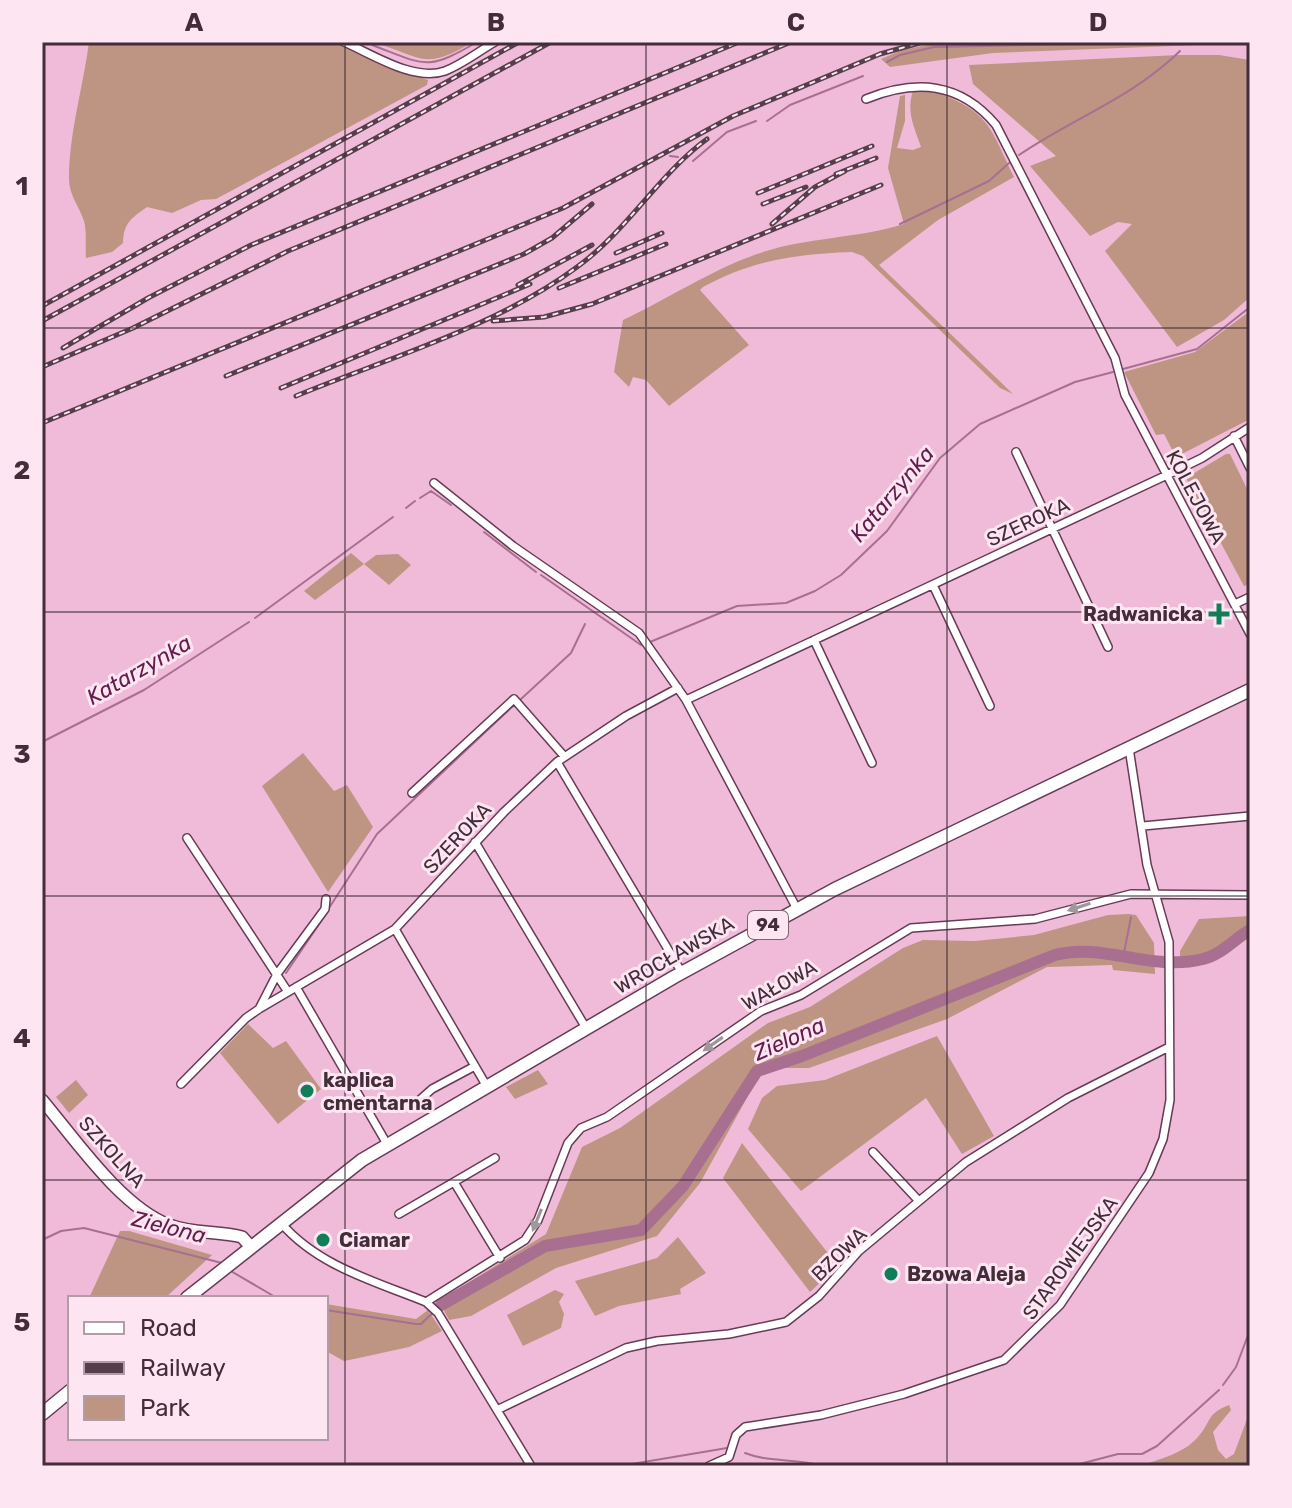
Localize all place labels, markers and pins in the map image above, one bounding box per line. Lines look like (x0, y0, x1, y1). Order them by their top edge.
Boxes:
place label: Radwanicka (1083, 602, 1203, 626)
marker: Radwanicka (1210, 605, 1228, 623)
place label: kaplica cmentarna (323, 1068, 433, 1115)
marker: kaplica cmentarna (298, 1082, 316, 1100)
place label: Ciamar (339, 1228, 410, 1252)
marker: Ciamar (314, 1231, 332, 1249)
place label: Bzowa Aleja (907, 1262, 1026, 1286)
marker: Bzowa Aleja (882, 1265, 900, 1283)

